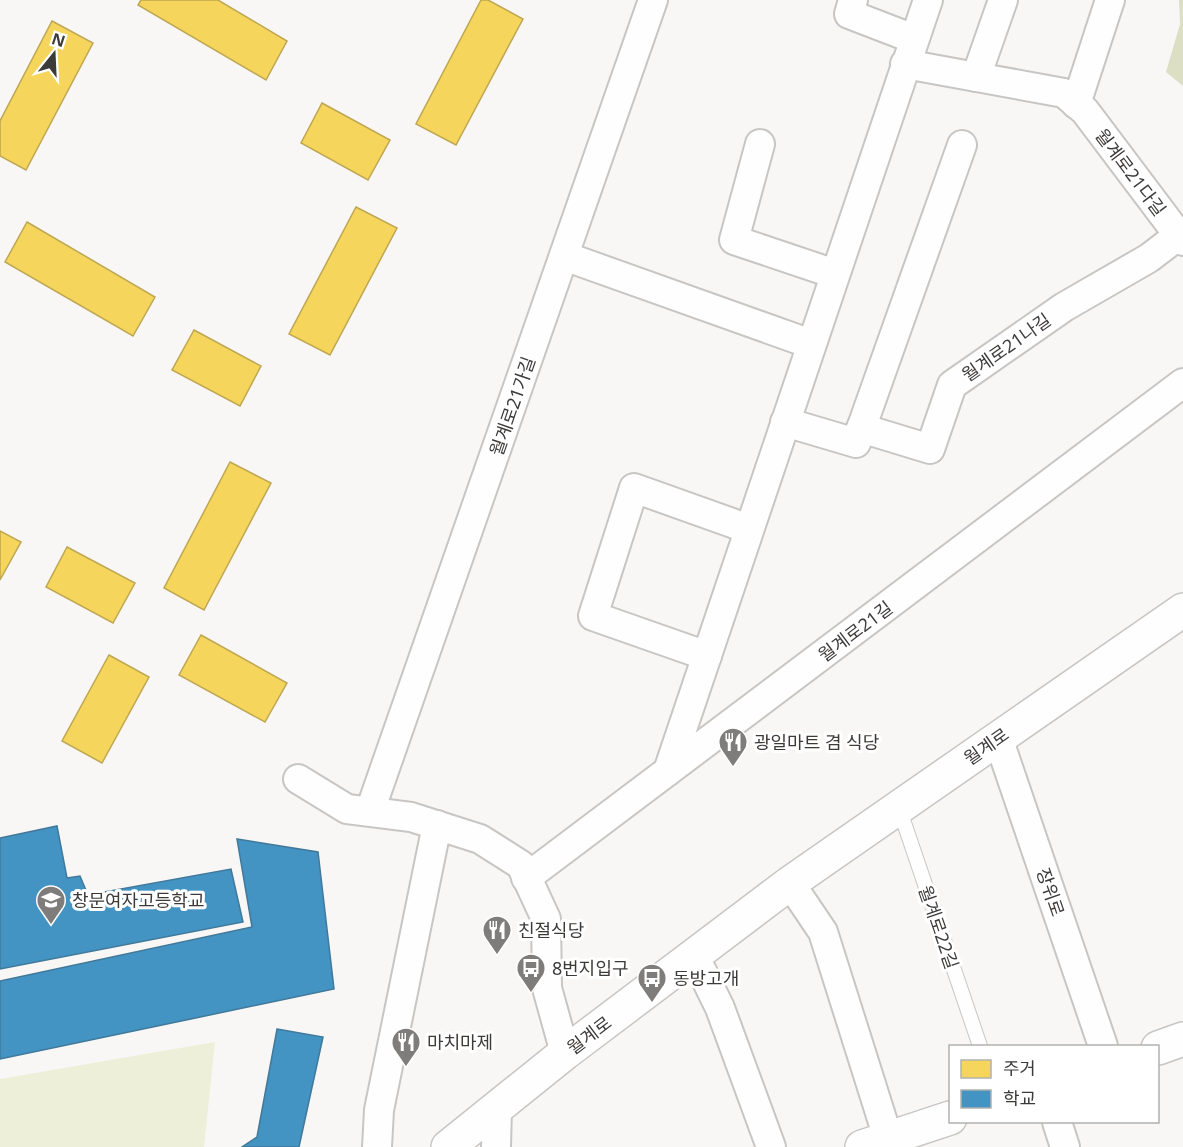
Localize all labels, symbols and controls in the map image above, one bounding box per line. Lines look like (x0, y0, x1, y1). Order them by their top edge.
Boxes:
north arrow (24, 24, 84, 84)
text: N (49, 27, 68, 52)
street label: 월계로21다길 (1090, 123, 1172, 221)
street label: 월계로21나길 (957, 308, 1055, 386)
street label: 월계로21가길 (484, 353, 540, 459)
street label: 월계로21길 (813, 595, 897, 667)
street label: 월계로 (959, 722, 1013, 770)
restaurant icon: 광일마트 겸 식당 (717, 726, 749, 768)
place label: 광일마트 겸 식당 (754, 730, 879, 754)
street label: 장위로 (1032, 865, 1070, 919)
street label: 월계로22길 (914, 882, 964, 972)
school or university icon: 창문여자고등학교 (35, 884, 67, 926)
place label: 창문여자고등학교 (72, 888, 204, 912)
restaurant icon: 친절식당 (481, 914, 513, 956)
place label: 친절식당 (518, 918, 584, 942)
bus stop icon: 8번지입구 (515, 952, 547, 994)
place label: 8번지입구 (552, 956, 629, 980)
bus stop icon: 동방고개 (636, 962, 668, 1004)
place label: 동방고개 (673, 966, 739, 990)
street label: 월계로 (562, 1010, 616, 1060)
restaurant icon: 마치마제 (390, 1026, 422, 1068)
place label: 마치마제 (427, 1030, 493, 1054)
legend (949, 1045, 1159, 1123)
text: 주거 (1003, 1056, 1036, 1080)
text: 학교 (1003, 1086, 1036, 1110)

